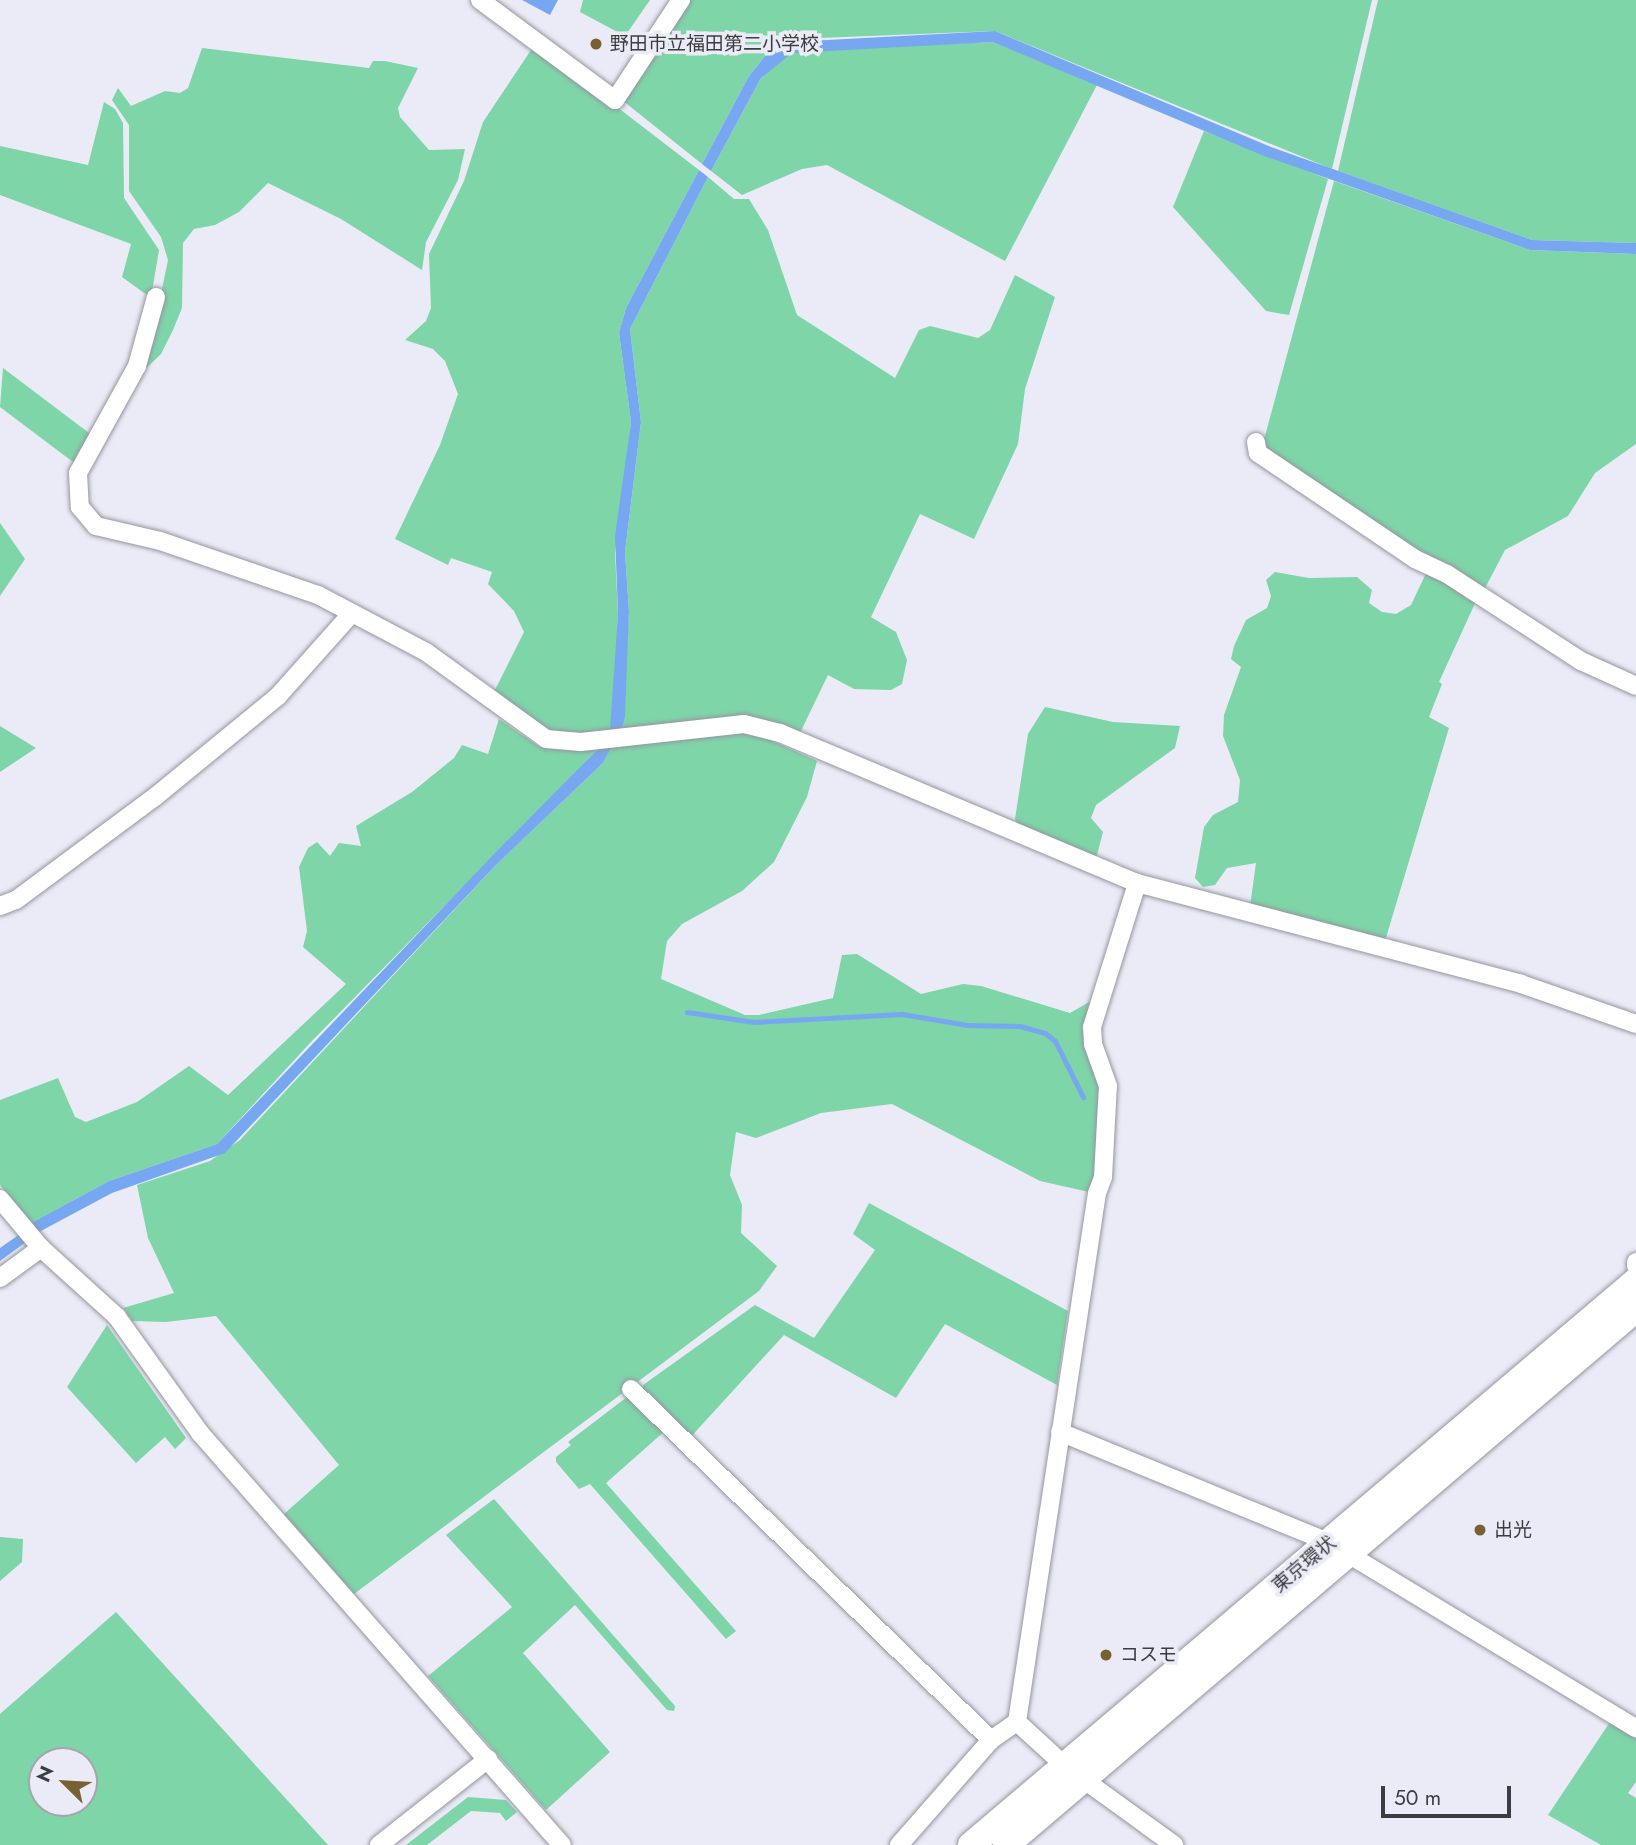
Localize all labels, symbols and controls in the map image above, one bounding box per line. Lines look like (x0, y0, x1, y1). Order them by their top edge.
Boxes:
place label: 野田市立福田第二小学校 (610, 33, 819, 55)
marker: 野田市立福田第二小学校 (588, 36, 604, 52)
place label: 出光 (1494, 1519, 1532, 1541)
marker: 出光 (1472, 1522, 1488, 1538)
street label: 東京環状 (1268, 1531, 1340, 1597)
place label: コスモ (1120, 1644, 1177, 1666)
marker: コスモ (1098, 1647, 1114, 1663)
north arrow (28, 1747, 98, 1817)
text: N (30, 1762, 61, 1786)
scale bar (1384, 1772, 1514, 1816)
text: 50 m (1394, 1783, 1441, 1813)

